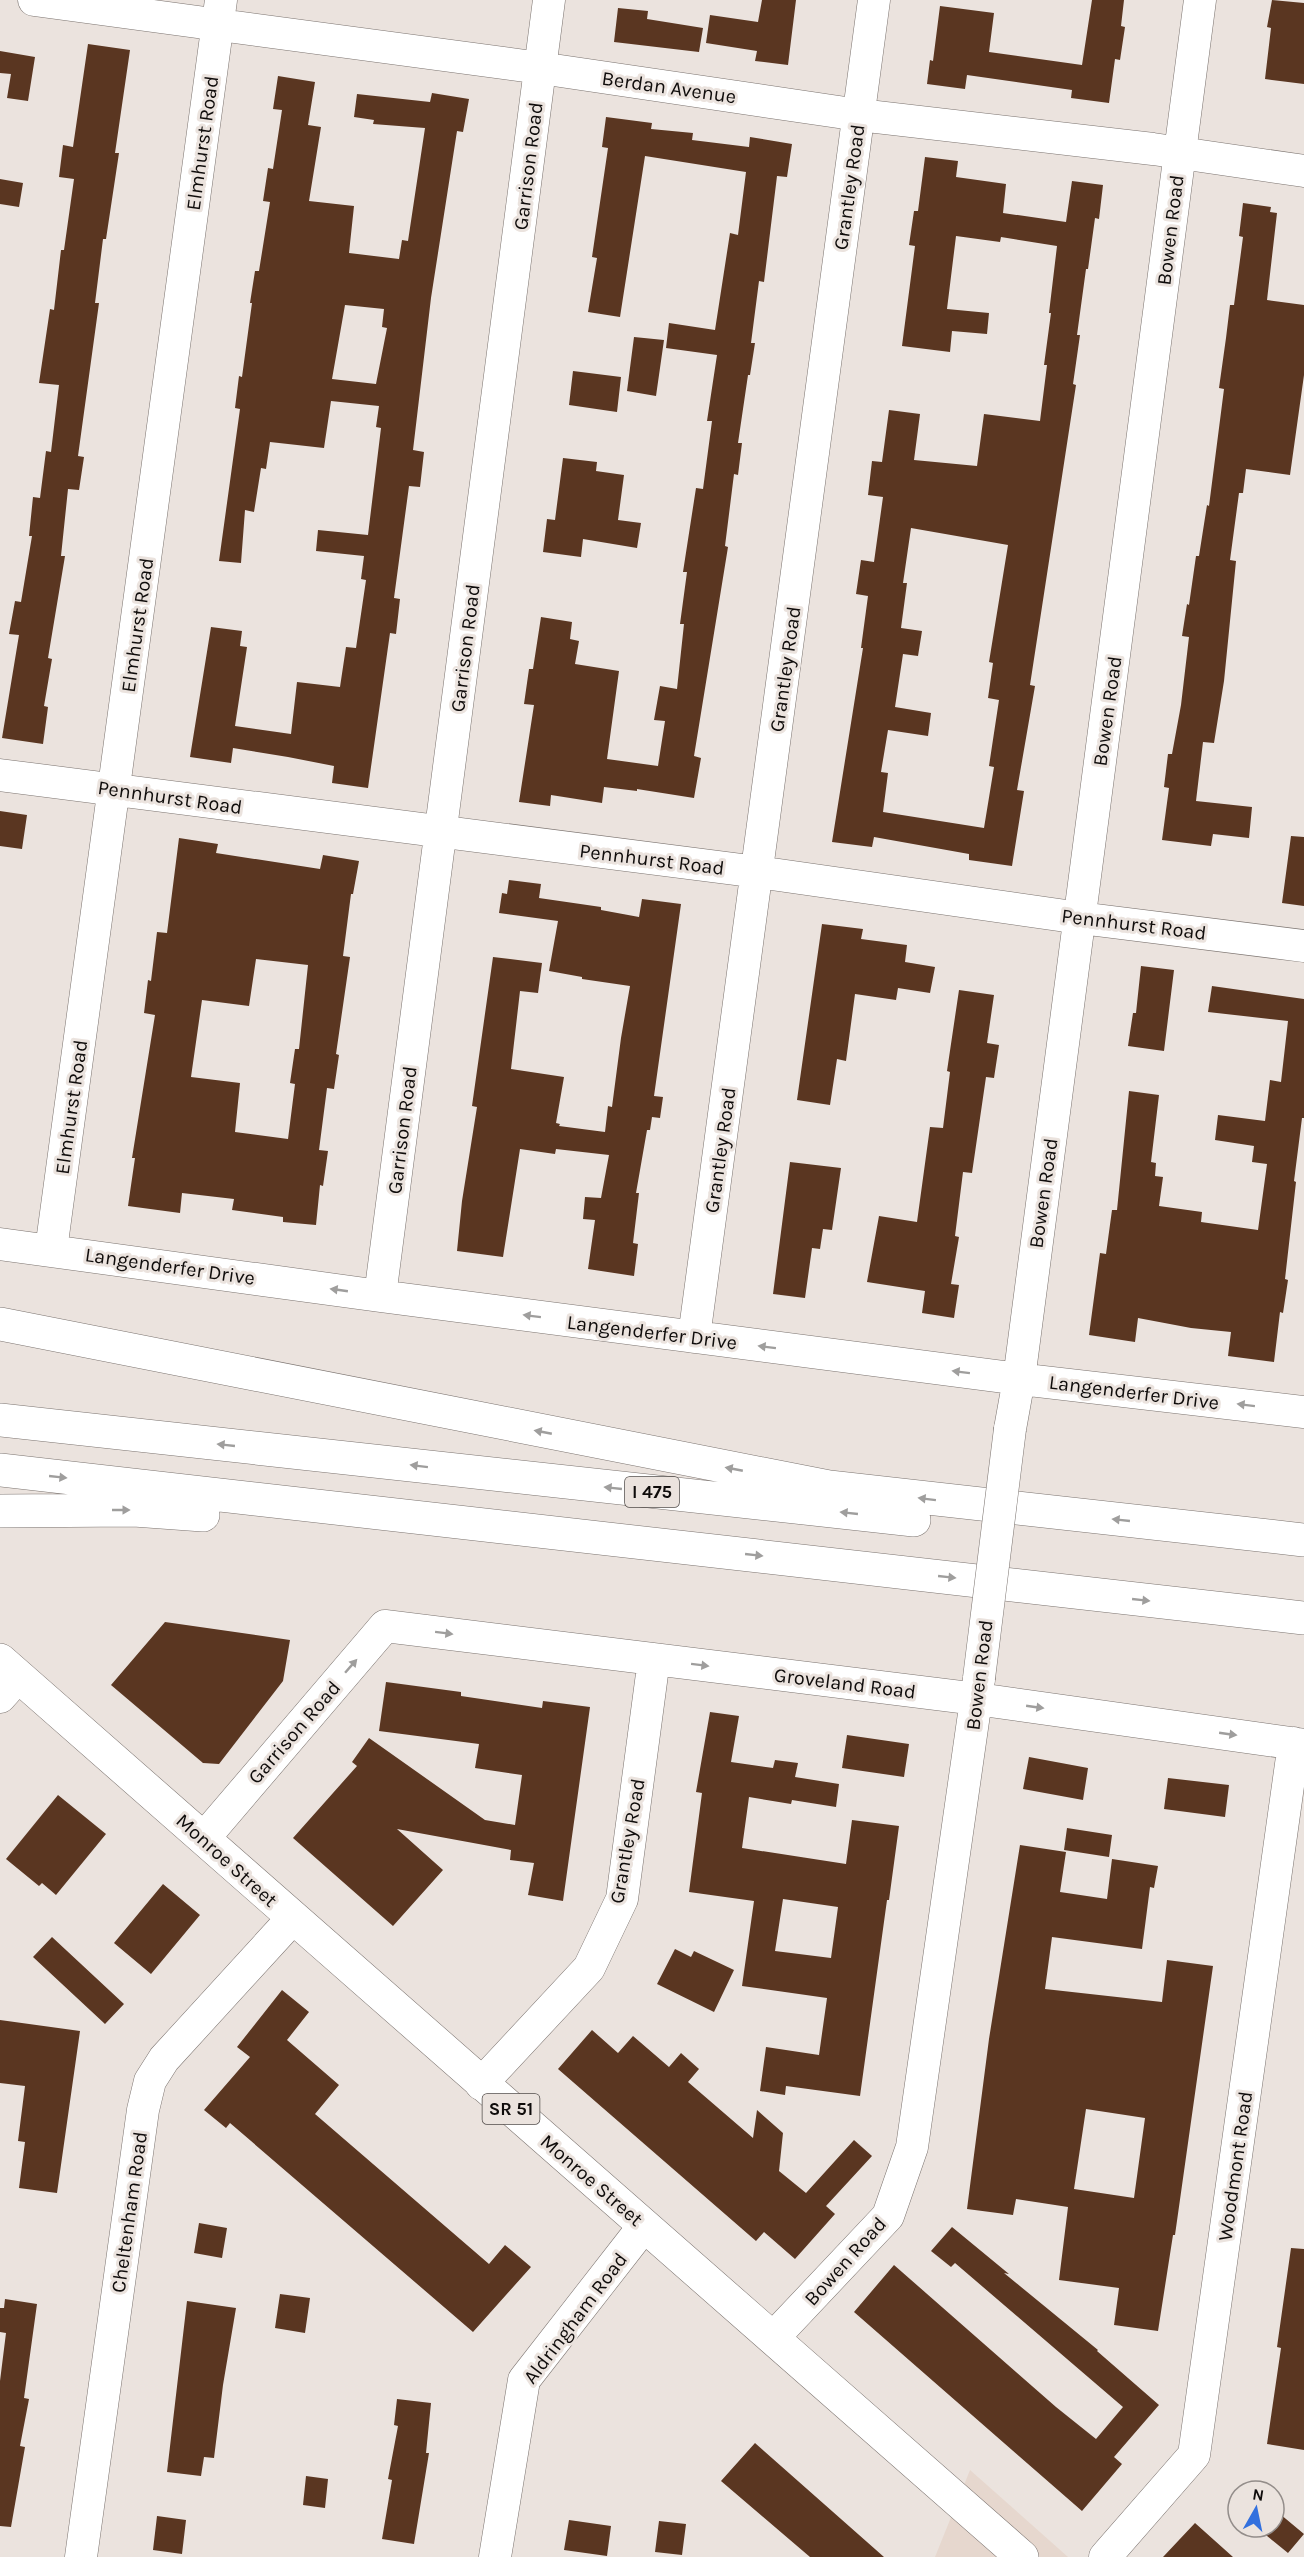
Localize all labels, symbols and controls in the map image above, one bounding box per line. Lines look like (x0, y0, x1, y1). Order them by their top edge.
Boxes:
street label: Berdan Avenue (600, 67, 738, 108)
street label: Elmhurst Road (182, 74, 223, 212)
street label: Garrison Road (509, 101, 548, 231)
street label: Grantley Road (829, 123, 870, 251)
street label: Bowen Road (1152, 174, 1189, 287)
street label: Elmhurst Road (117, 556, 158, 694)
street label: Garrison Road (446, 583, 485, 713)
street label: Grantley Road (765, 605, 806, 733)
street label: Bowen Road (1088, 655, 1127, 768)
street label: Pennhurst Road (96, 776, 244, 819)
street label: Pennhurst Road (578, 839, 726, 880)
street label: Pennhurst Road (1060, 904, 1208, 945)
street label: Elmhurst Road (51, 1038, 92, 1176)
street label: Garrison Road (383, 1065, 422, 1195)
street label: Grantley Road (700, 1086, 741, 1214)
street label: Bowen Road (1024, 1137, 1063, 1250)
street label: Langenderfer Drive (84, 1243, 256, 1290)
one-way arrow (329, 1286, 348, 1295)
one-way arrow (523, 1311, 542, 1321)
street label: Langenderfer Drive (566, 1311, 738, 1354)
one-way arrow (758, 1342, 777, 1351)
one-way arrow (951, 1367, 970, 1376)
street label: Langenderfer Drive (1048, 1371, 1220, 1414)
one-way arrow (1236, 1401, 1255, 1410)
one-way arrow (533, 1427, 552, 1436)
one-way arrow (216, 1440, 235, 1449)
one-way arrow (410, 1461, 429, 1471)
one-way arrow (724, 1464, 743, 1473)
one-way arrow (49, 1472, 68, 1482)
road number: I 475 (625, 1477, 679, 1507)
one-way arrow (604, 1483, 623, 1493)
one-way arrow (917, 1495, 936, 1504)
one-way arrow (112, 1505, 131, 1515)
one-way arrow (839, 1509, 858, 1518)
one-way arrow (1111, 1516, 1130, 1525)
one-way arrow (744, 1551, 763, 1560)
one-way arrow (938, 1573, 957, 1582)
one-way arrow (1132, 1595, 1151, 1604)
street label: Bowen Road (961, 1619, 998, 1732)
one-way arrow (434, 1628, 453, 1638)
one-way arrow (344, 1659, 357, 1674)
one-way arrow (690, 1660, 709, 1669)
street label: Groveland Road (773, 1663, 917, 1704)
street label: Garrison Road (244, 1676, 345, 1788)
one-way arrow (1025, 1703, 1044, 1712)
one-way arrow (1218, 1730, 1237, 1739)
street label: Grantley Road (605, 1777, 650, 1905)
street label: Monroe Street (171, 1809, 282, 1912)
street label: Woodmont Road (1214, 2090, 1257, 2242)
road number: SR 51 (482, 2094, 540, 2124)
street label: Cheltenham Road (107, 2130, 152, 2294)
street label: Monroe Street (536, 2130, 648, 2231)
street label: Bowen Road (800, 2212, 891, 2310)
street label: Aldringham Road (519, 2248, 632, 2388)
north arrow (1226, 2479, 1286, 2539)
text: N (1251, 2484, 1265, 2505)

